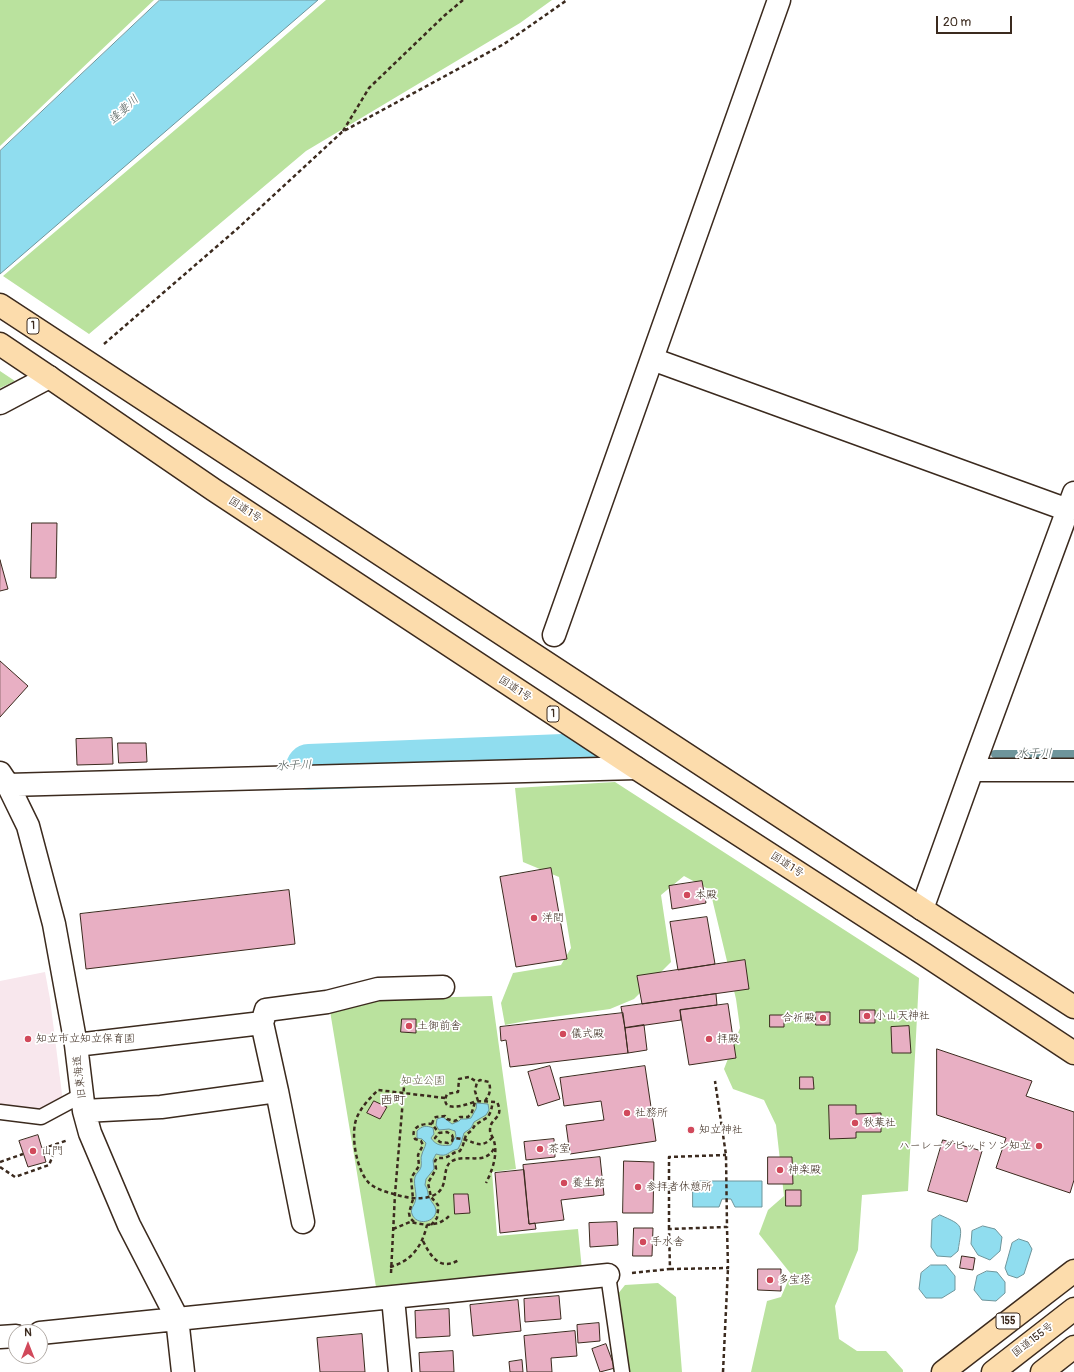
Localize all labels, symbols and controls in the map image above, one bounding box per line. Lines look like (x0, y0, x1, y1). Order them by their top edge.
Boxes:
scale bar (938, 8, 1014, 34)
text: 20 m (943, 15, 971, 30)
water label: 逢妻川 (106, 92, 142, 128)
road number: 1 (27, 318, 39, 334)
street label: 国道1号 (226, 494, 264, 526)
street label: 国道1号 (496, 673, 534, 705)
road number: 1 (547, 706, 559, 722)
water label: 水干川 (1016, 747, 1052, 761)
water label: 水干川 (276, 758, 312, 774)
street label: 国道1号 (768, 849, 806, 881)
place label: 本殿 (695, 888, 717, 902)
marker: 本殿 (682, 890, 692, 900)
place label: 洋間 (542, 911, 564, 925)
marker: 洋間 (529, 913, 539, 923)
place label: 小山天神社 (875, 1009, 930, 1023)
place label: 合祈殿 (782, 1011, 815, 1025)
marker: 小山天神社 (862, 1011, 872, 1021)
marker: 合祈殿 (818, 1013, 828, 1023)
place label: 土御前舎 (417, 1019, 461, 1033)
marker: 土御前舎 (404, 1021, 414, 1031)
place label: 儀式殿 (571, 1027, 604, 1041)
marker: 儀式殿 (558, 1029, 568, 1039)
place label: 知立市立知立保育園 (36, 1032, 135, 1046)
place label: 拝殿 (717, 1032, 739, 1046)
marker: 知立市立知立保育園 (23, 1034, 33, 1044)
marker: 拝殿 (704, 1034, 714, 1044)
street label: 旧東海道 (71, 1054, 89, 1100)
park label: 知立公園 (401, 1074, 445, 1088)
district label: 西町 (380, 1093, 406, 1109)
place label: 社務所 (635, 1106, 668, 1120)
marker: 社務所 (622, 1108, 632, 1118)
place label: 秋葉社 (863, 1116, 896, 1130)
marker: 秋葉社 (850, 1118, 860, 1128)
place label: 知立神社 (699, 1123, 743, 1137)
marker: 知立神社 (686, 1125, 696, 1135)
place label: ハーレーダビッドソン知立 (899, 1139, 1031, 1153)
marker: ハーレーダビッドソン知立 (1034, 1141, 1044, 1151)
place label: 茶室 (548, 1142, 570, 1156)
place label: 山門 (41, 1144, 63, 1158)
marker: 茶室 (535, 1144, 545, 1154)
marker: 山門 (28, 1146, 38, 1156)
place label: 神楽殿 (788, 1163, 821, 1177)
marker: 神楽殿 (775, 1165, 785, 1175)
place label: 養生館 (572, 1176, 605, 1190)
marker: 養生館 (559, 1178, 569, 1188)
place label: 参拝者休憩所 (646, 1180, 712, 1194)
marker: 参拝者休憩所 (633, 1182, 643, 1192)
place label: 手水舎 (651, 1235, 684, 1249)
marker: 手水舎 (638, 1237, 648, 1247)
place label: 多宝塔 (778, 1273, 811, 1287)
marker: 多宝塔 (765, 1275, 775, 1285)
road number: 155 (996, 1313, 1020, 1329)
street label: 国道155号 (1010, 1320, 1056, 1360)
north arrow (8, 1324, 48, 1364)
text: N (24, 1326, 32, 1339)

